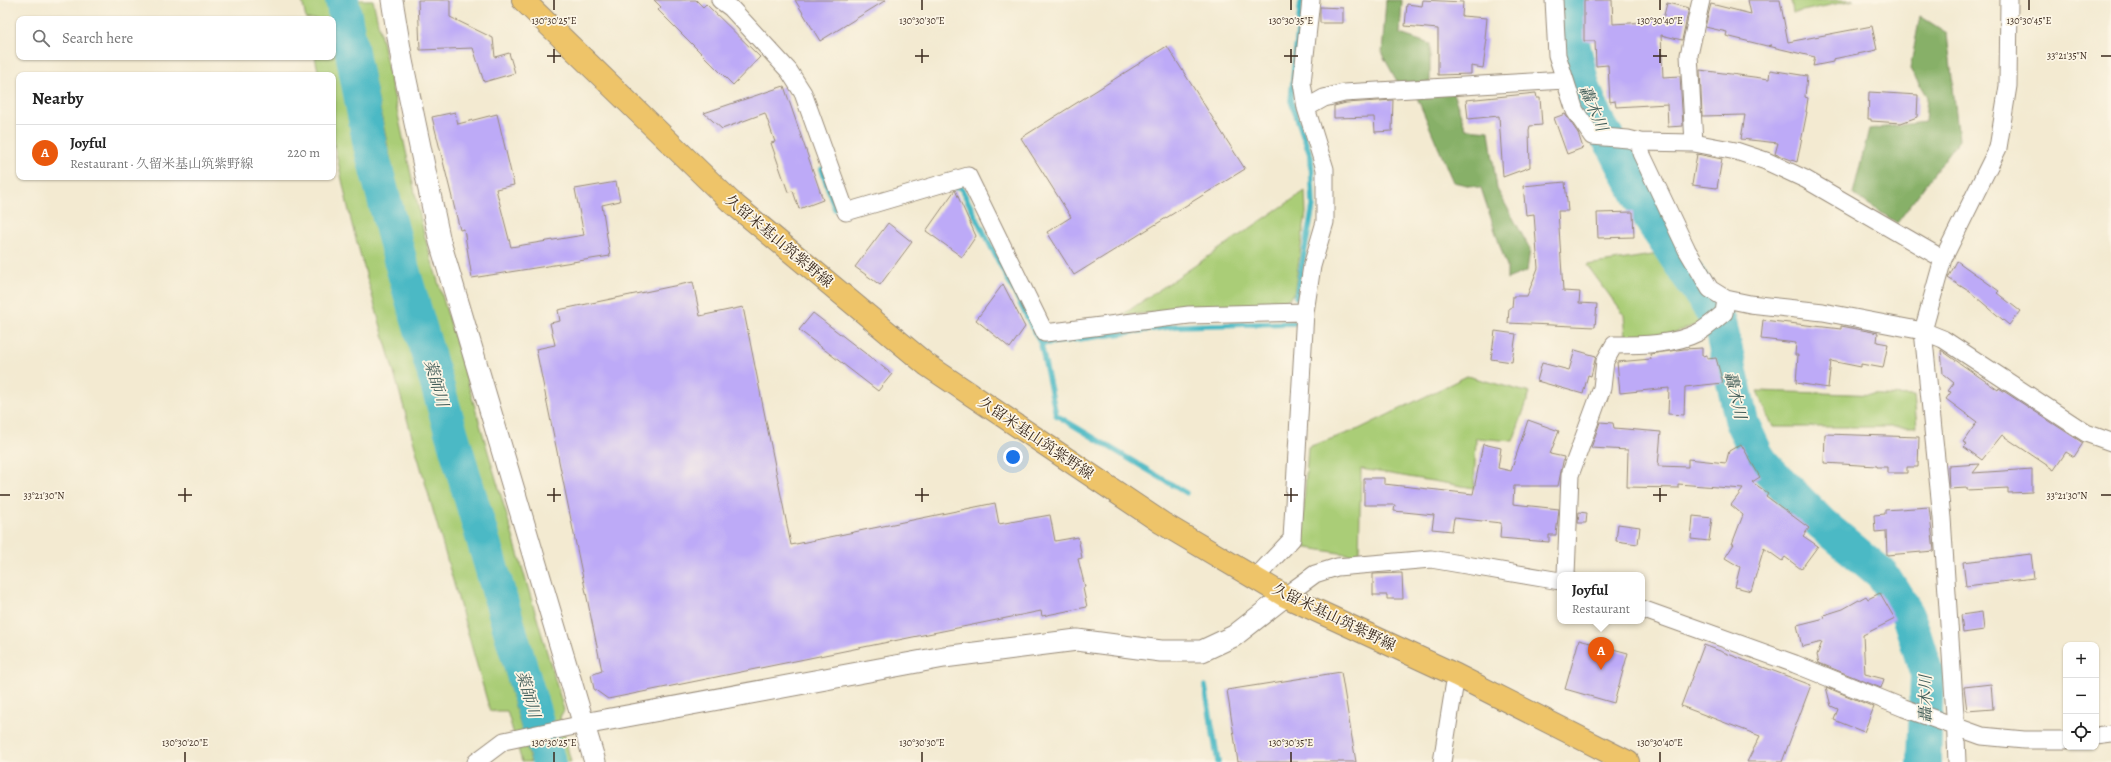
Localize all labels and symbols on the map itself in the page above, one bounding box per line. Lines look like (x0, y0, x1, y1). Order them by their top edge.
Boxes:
text: 130°30'25"E (531, 14, 577, 27)
text: 130°30'30"E (899, 14, 945, 27)
text: 130°30'35"E (1269, 14, 1313, 27)
text: 130°30'40"E (1637, 14, 1683, 27)
text: 130°30'45"E (2007, 14, 2052, 27)
text: 33°21'35"N (2047, 49, 2087, 62)
water label: 轟木川 (1574, 82, 1613, 137)
street label: 久留米基山筑紫野線 (721, 190, 837, 292)
water label: 薬師川 (419, 357, 454, 411)
water label: 轟木川 (1719, 369, 1752, 423)
street label: 久留米基山筑紫野線 (974, 392, 1098, 484)
your location (1003, 447, 1023, 467)
text: 33°21'30"N (24, 489, 64, 502)
text: 33°21'30"N (2047, 489, 2087, 502)
street label: 久留米基山筑紫野線 (1269, 578, 1399, 656)
pin: A (1588, 637, 1614, 670)
water label: 薬師川 (511, 668, 546, 722)
water label: 轟木川 (1915, 673, 1937, 723)
text: 130°30'20"E (162, 736, 208, 749)
text: 130°30'25"E (531, 736, 577, 749)
text: 130°30'30"E (899, 736, 945, 749)
text: 130°30'35"E (1269, 736, 1313, 749)
text: 130°30'40"E (1637, 736, 1683, 749)

